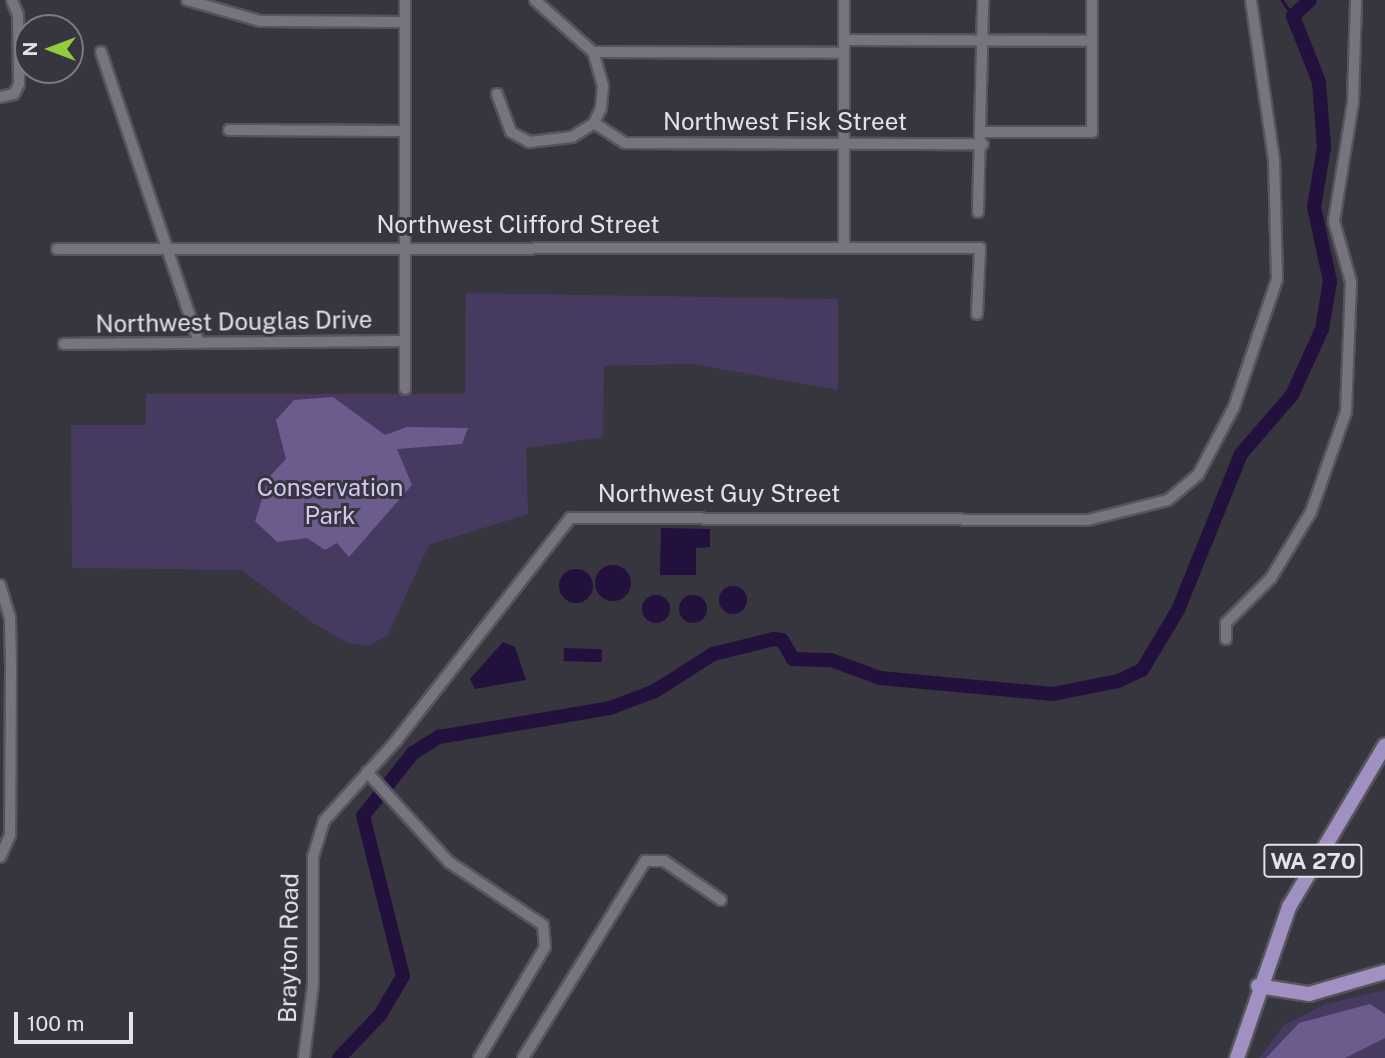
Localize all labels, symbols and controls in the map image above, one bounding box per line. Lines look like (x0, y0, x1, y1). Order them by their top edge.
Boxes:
north arrow (14, 14, 84, 84)
text: N (19, 42, 41, 56)
street label: Northwest Fisk Street (663, 108, 907, 136)
street label: Northwest Clifford Street (376, 211, 660, 239)
street label: Northwest Douglas Drive (95, 305, 373, 339)
park label: Conservation Park (257, 474, 403, 530)
street label: Northwest Guy Street (598, 480, 840, 508)
road number: WA 270 (1262, 842, 1364, 880)
street label: Brayton Road (273, 873, 305, 1023)
scale bar (18, 998, 136, 1042)
text: 100 m (27, 1011, 84, 1036)

